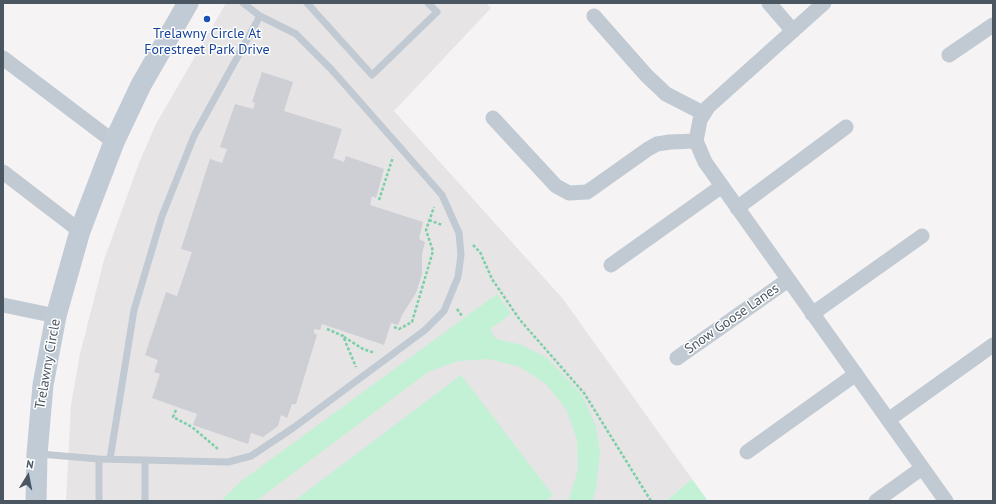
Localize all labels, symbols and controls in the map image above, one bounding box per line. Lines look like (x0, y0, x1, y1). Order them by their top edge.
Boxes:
marker: Trelawny Circle At Forestreet Park Drive (202, 14, 212, 24)
place label: Trelawny Circle At Forestreet Park Drive (144, 26, 270, 58)
street label: Snow Goose Lanes (682, 280, 782, 358)
street label: Trelawny Circle (32, 318, 64, 410)
north arrow (8, 456, 48, 496)
text: N (25, 457, 35, 472)

